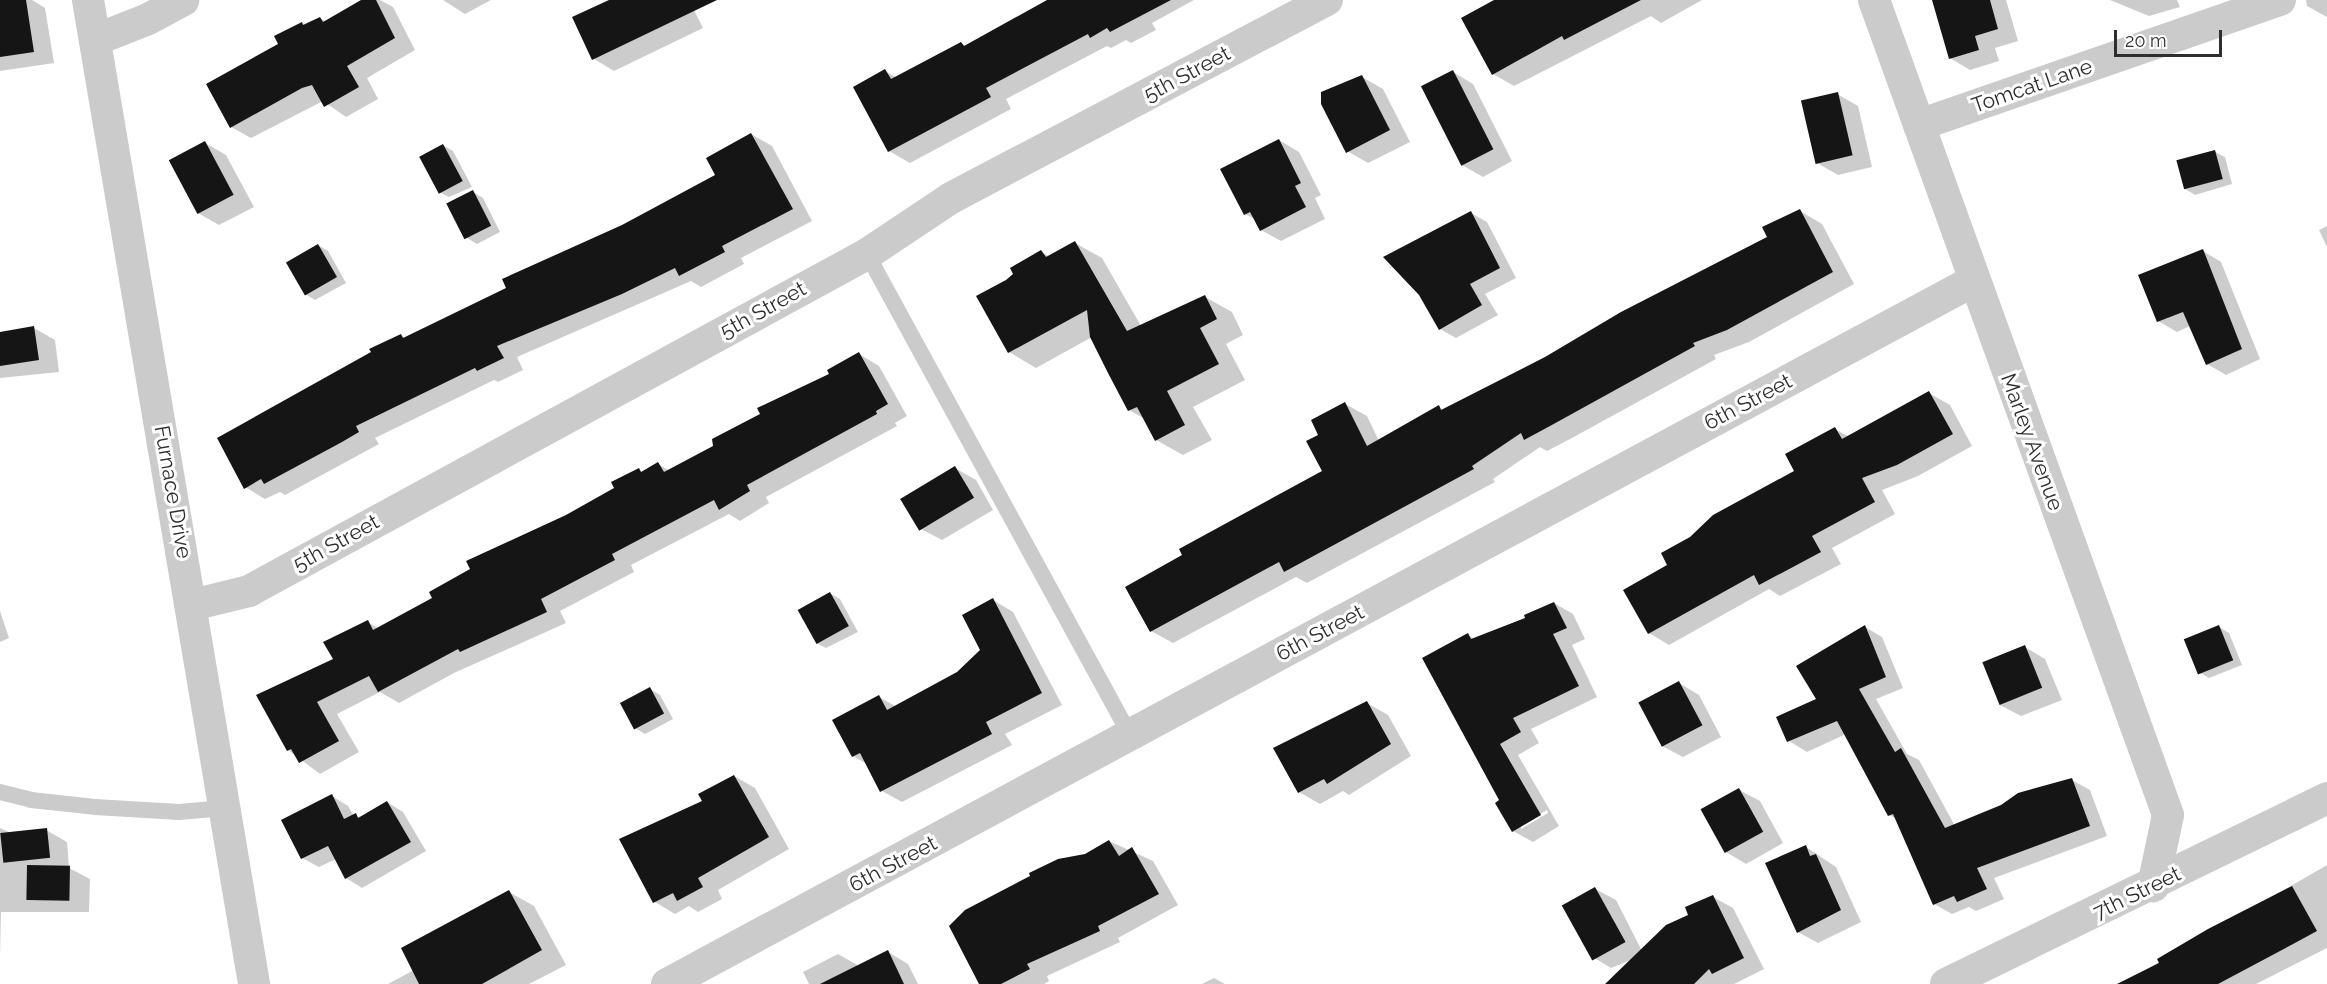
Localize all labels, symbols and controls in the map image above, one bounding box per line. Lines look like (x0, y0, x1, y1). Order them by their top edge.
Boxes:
scale bar (2117, 18, 2225, 56)
text: 20 m (2125, 30, 2167, 51)
street label: 5th Street (1139, 41, 1235, 107)
street label: Tomcat Lane (1968, 54, 2096, 118)
street label: 5th Street (716, 276, 810, 344)
street label: 6th Street (1700, 368, 1796, 436)
street label: Marley Avenue (1995, 369, 2069, 515)
street label: Furnace Drive (149, 424, 197, 560)
street label: 5th Street (289, 509, 383, 577)
street label: 6th Street (1272, 599, 1368, 667)
street label: 6th Street (845, 830, 941, 898)
street label: 7th Street (2089, 861, 2185, 925)

